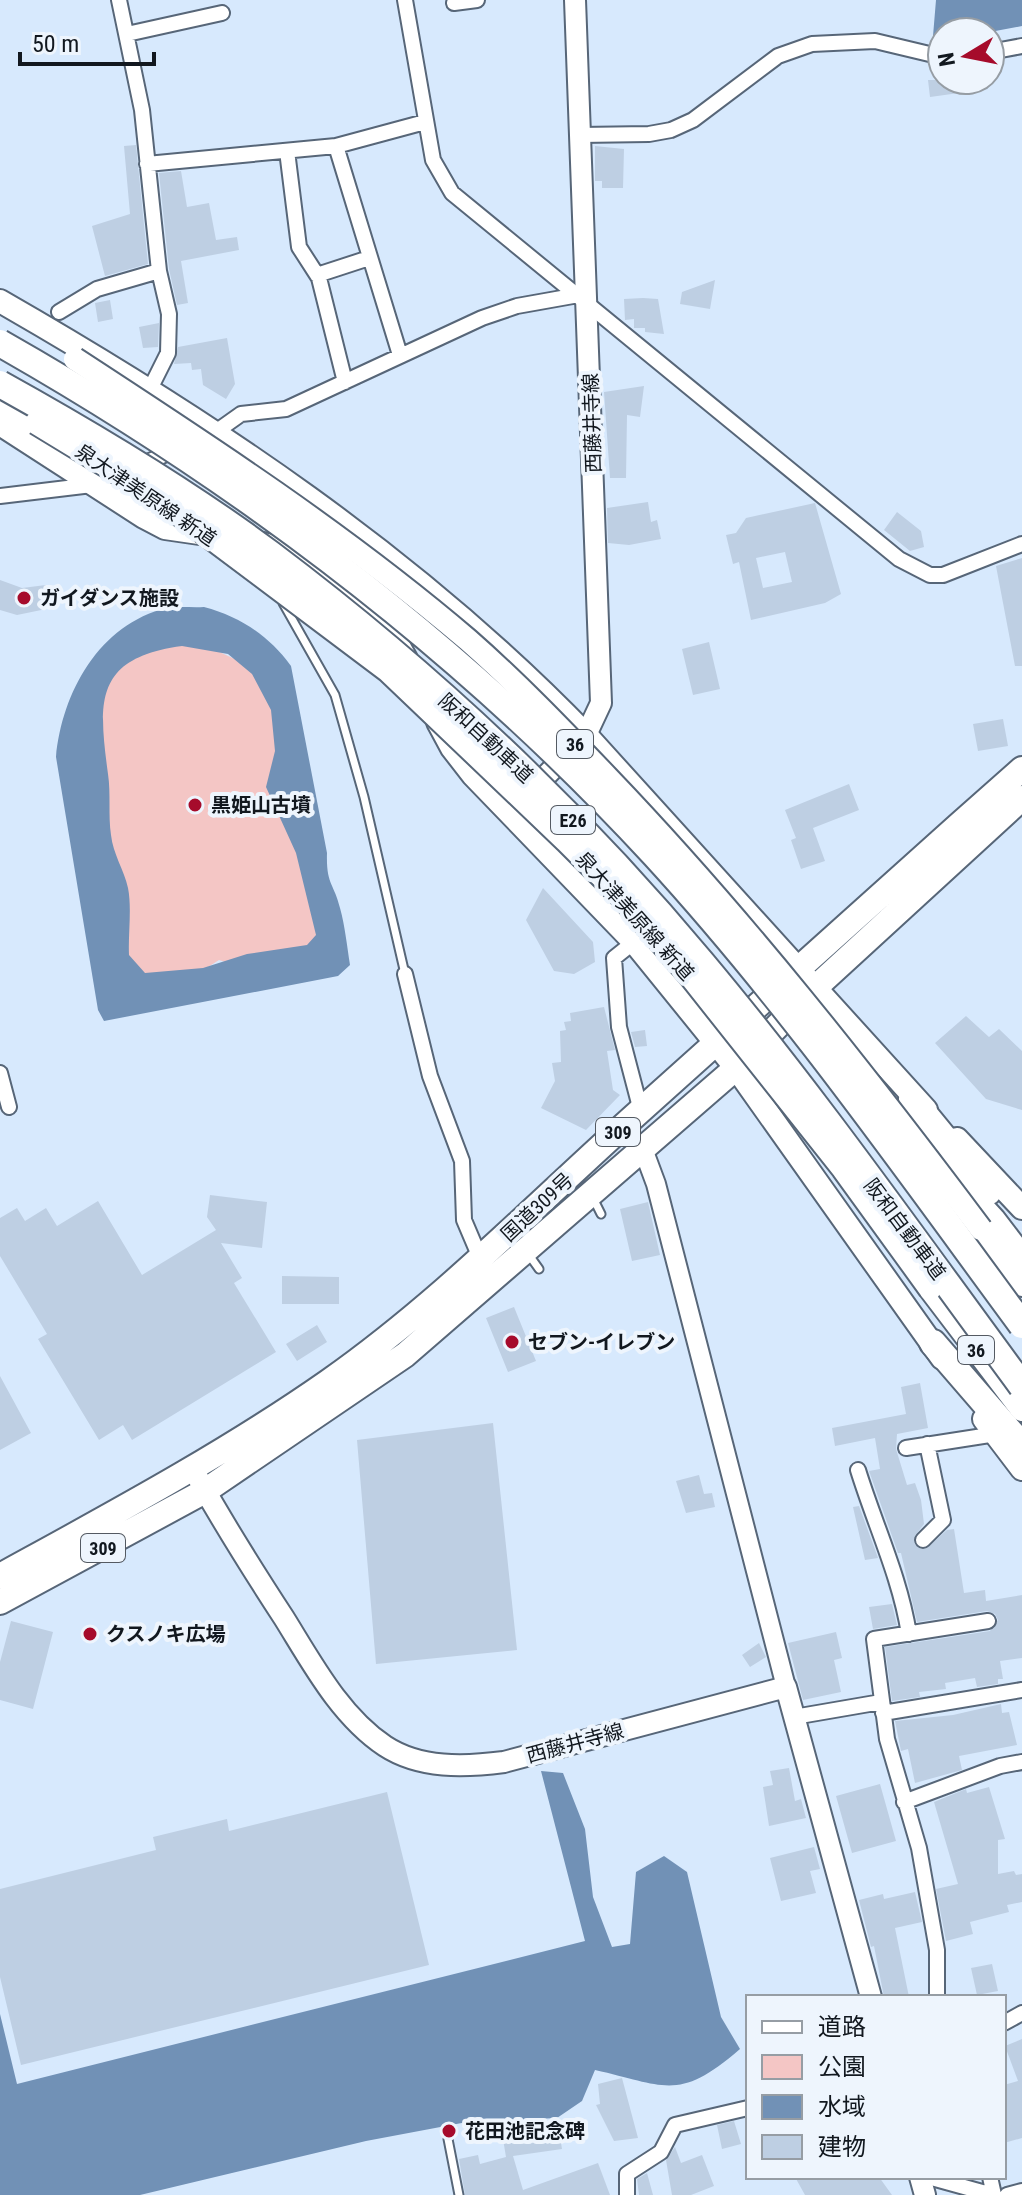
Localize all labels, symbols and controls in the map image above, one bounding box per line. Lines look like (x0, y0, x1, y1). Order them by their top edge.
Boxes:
scale bar (20, 16, 154, 66)
north arrow (926, 16, 1006, 96)
text: 50 m (32, 30, 79, 58)
text: N (933, 51, 960, 68)
street label: 西藤井寺線 (578, 373, 606, 473)
street label: 泉大津美原線 新道 (71, 439, 221, 551)
place label: ガイダンス施設 (40, 586, 179, 610)
marker: ガイダンス施設 (15, 589, 33, 607)
street label: 阪和自動車道 (434, 688, 538, 788)
road number: 36 (557, 730, 593, 758)
place label: 黒姫山古墳 (211, 793, 311, 817)
marker: 黒姫山古墳 (186, 796, 204, 814)
road number: E26 (551, 806, 595, 834)
street label: 泉大津美原線 新道 (571, 847, 699, 985)
road number: 309 (596, 1118, 640, 1146)
street label: 国道309号 (496, 1168, 578, 1246)
street label: 阪和自動車道 (859, 1174, 951, 1284)
place label: セブン-イレブン (528, 1330, 675, 1354)
marker: セブン-イレブン (503, 1333, 521, 1351)
road number: 36 (958, 1336, 994, 1364)
road number: 309 (81, 1534, 125, 1562)
place label: クスノキ広場 (106, 1622, 225, 1646)
marker: クスノキ広場 (81, 1625, 99, 1643)
street label: 西藤井寺線 (524, 1718, 626, 1768)
legend (746, 1995, 1006, 2179)
text: 道路 (818, 2013, 866, 2041)
text: 公園 (818, 2053, 866, 2081)
text: 水域 (818, 2093, 866, 2121)
place label: 花田池記念碑 (465, 2119, 585, 2143)
marker: 花田池記念碑 (440, 2122, 458, 2140)
text: 建物 (818, 2133, 866, 2161)

